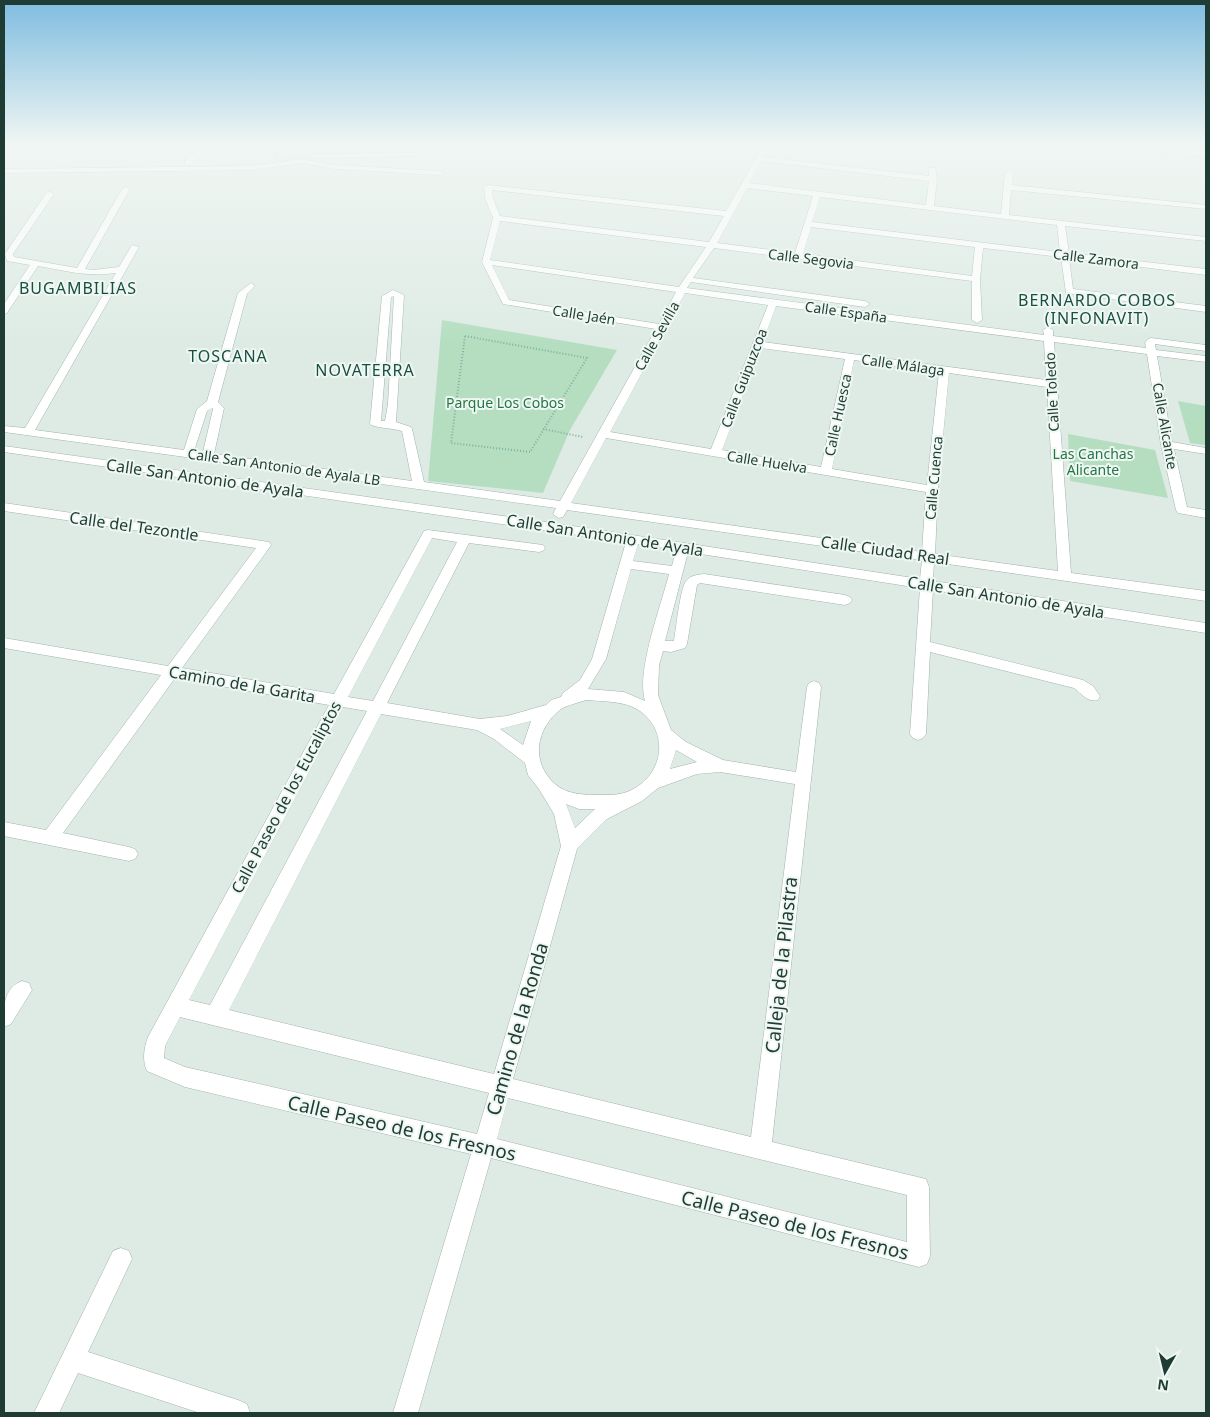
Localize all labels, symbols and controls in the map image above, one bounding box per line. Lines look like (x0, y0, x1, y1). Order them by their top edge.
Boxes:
street label: Calle Segovia (767, 244, 855, 273)
street label: Calle Zamora (1052, 244, 1140, 273)
district label: BUGAMBILIAS (19, 277, 137, 299)
district label: BERNARDO COBOS (INFONAVIT) (1018, 289, 1176, 329)
street label: Calle España (804, 296, 888, 327)
street label: Calle Sevilla (630, 298, 683, 374)
street label: Calle Jaén (551, 300, 617, 329)
street label: Calle Guipuzcoa (716, 325, 771, 430)
district label: TOSCANA (188, 345, 268, 367)
street label: Calle Málaga (860, 349, 946, 380)
street label: Calle Toledo (1040, 352, 1063, 432)
district label: NOVATERRA (315, 359, 415, 381)
street label: Calle Huesca (820, 372, 856, 458)
street label: Calle Alicante (1149, 381, 1182, 471)
park label: Parque Los Cobos (446, 393, 564, 412)
street label: Calle Cuenca (920, 435, 947, 521)
park label: Las Canchas Alicante (1053, 444, 1134, 479)
street label: Calle San Antonio de Ayala LB (187, 445, 381, 489)
street label: Calle Huelva (726, 446, 809, 477)
street label: Calle San Antonio de Ayala (105, 455, 305, 501)
street label: Calle del Tezontle (68, 506, 200, 546)
street label: Calle San Antonio de Ayala (505, 509, 705, 561)
street label: Calle Ciudad Real (819, 530, 951, 570)
street label: Calle San Antonio de Ayala (906, 571, 1106, 623)
street label: Camino de la Garita (167, 660, 317, 708)
street label: Calle Paseo de los Eucaliptos (226, 697, 346, 897)
street label: Calleja de la Pilastra (759, 875, 803, 1055)
street label: Camino de la Ronda (480, 939, 554, 1119)
street label: Calle Paseo de los Fresnos (285, 1089, 519, 1167)
street label: Calle Paseo de los Fresnos (678, 1184, 912, 1266)
north arrow (1140, 1347, 1190, 1397)
text: N (1156, 1375, 1170, 1396)

